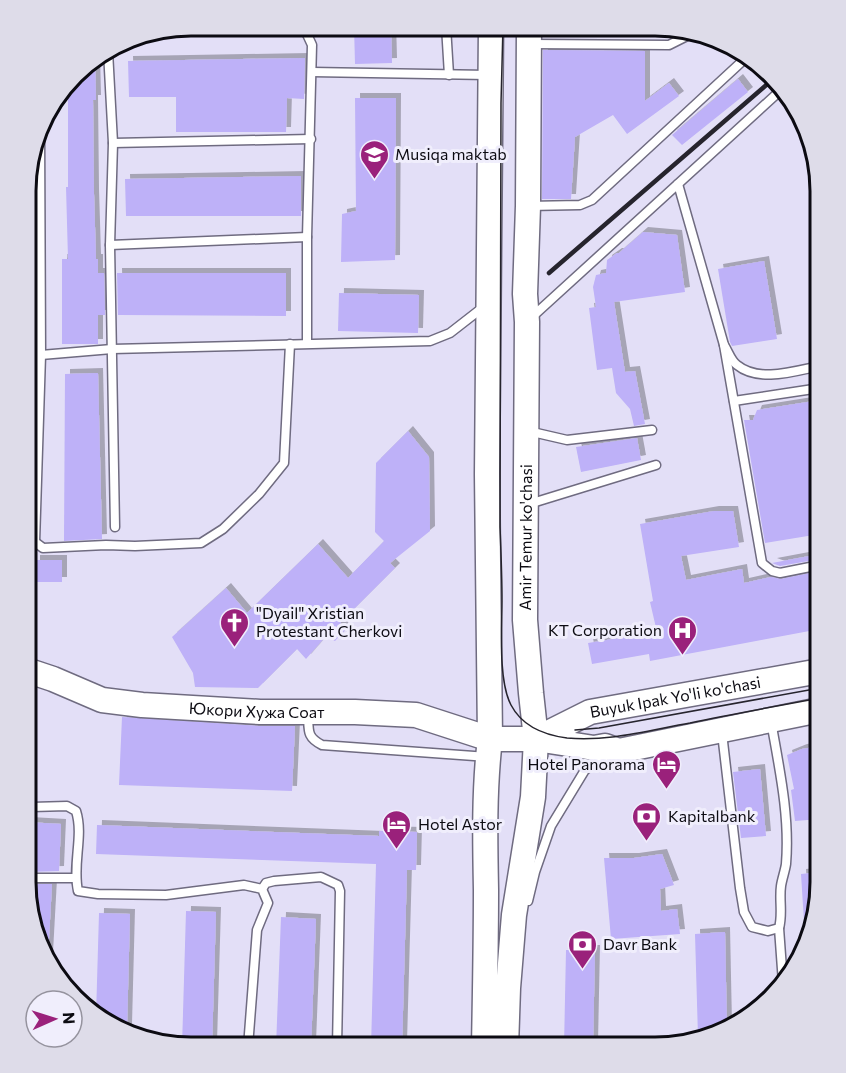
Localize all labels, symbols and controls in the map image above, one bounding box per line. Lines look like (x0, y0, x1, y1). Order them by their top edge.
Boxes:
school or university icon: Musiqa maktab (358, 138, 390, 180)
place label: Musiqa maktab (395, 144, 507, 163)
street label: Amir Temur ko'chasi (515, 464, 535, 611)
place label: "Dyail" Xristian Protestant Cherkovi (256, 603, 402, 640)
church icon: "Dyail" Xristian Protestant Cherkovi (219, 606, 251, 648)
hospital icon: KT Corporation (667, 614, 699, 656)
place label: KT Corporation (548, 620, 662, 639)
street label: Buyuk Ipak Yo'li ko'chasi (588, 672, 762, 721)
street label: Юкори Хужа Соат (188, 698, 325, 721)
hotel icon: Hotel Panorama (650, 748, 682, 790)
place label: Hotel Panorama (527, 754, 645, 773)
bank icon: Kapitalbank (631, 800, 663, 842)
place label: Kapitalbank (668, 806, 756, 825)
hotel icon: Hotel Astor (381, 808, 413, 850)
place label: Hotel Astor (418, 814, 503, 833)
bank icon: Davr Bank (566, 928, 598, 970)
place label: Davr Bank (603, 934, 677, 953)
north arrow (24, 989, 84, 1049)
text: N (60, 1012, 79, 1025)

